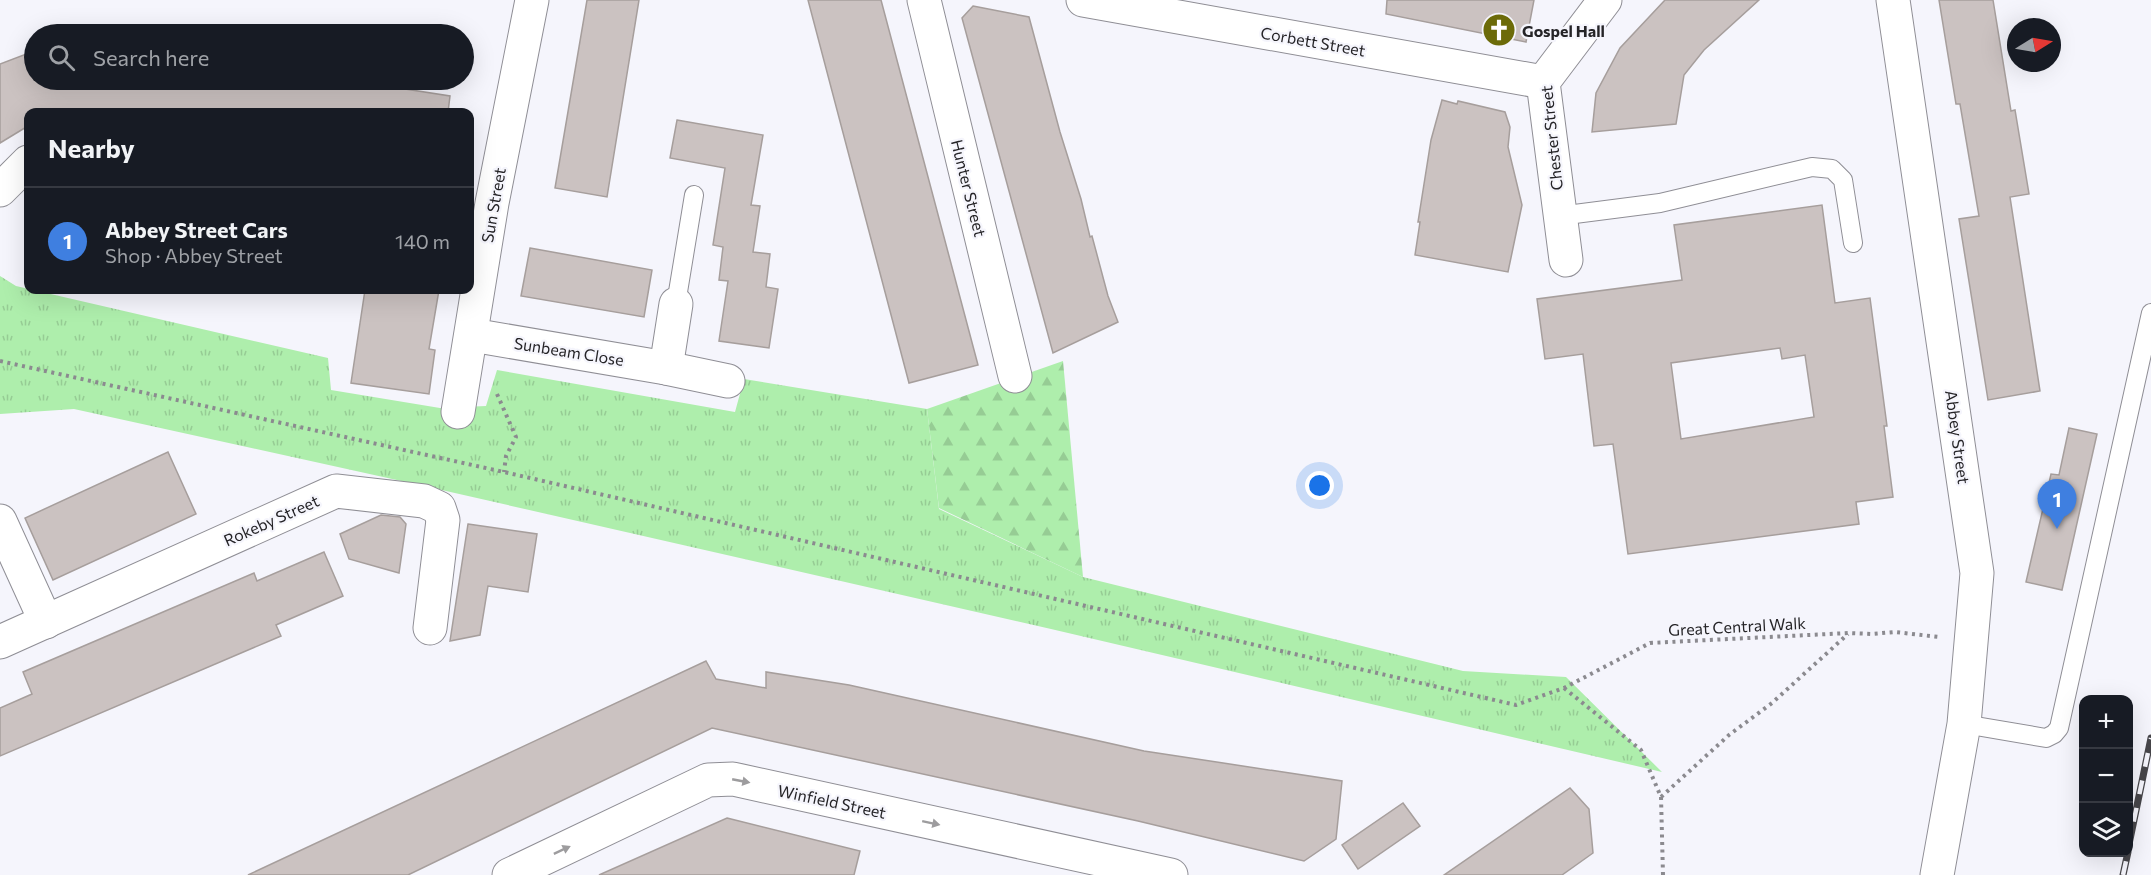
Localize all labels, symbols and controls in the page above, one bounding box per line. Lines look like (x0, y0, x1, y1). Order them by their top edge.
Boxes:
church icon: Gospel Hall (1481, 12, 1517, 48)
north arrow (2007, 18, 2061, 72)
place label: Gospel Hall (1522, 21, 1605, 40)
street label: Corbett Street (1259, 22, 1367, 60)
search box (24, 24, 474, 90)
icon: search (45, 41, 78, 74)
text: Search here (93, 44, 209, 71)
street label: Chester Street (1536, 84, 1566, 191)
text: Nearby (48, 132, 135, 163)
street label: Hunter Street (948, 137, 990, 239)
street label: Sun Street (477, 166, 509, 244)
text: Abbey Street Cars (105, 216, 288, 243)
text: 1 (63, 229, 72, 253)
text: 140 m (395, 229, 450, 253)
text: Shop · Abbey Street (105, 243, 283, 267)
street label: Sunbeam Close (513, 333, 625, 369)
street label: Abbey Street (1942, 389, 1974, 486)
your location (1305, 471, 1334, 500)
pin: 1 (2038, 480, 2076, 529)
street label: Rokeby Street (220, 490, 322, 549)
street label: Great Central Walk (1668, 613, 1807, 639)
map controls (2079, 695, 2133, 857)
button: + (2079, 695, 2133, 749)
button: − (2079, 749, 2133, 803)
one-way arrow (732, 777, 751, 786)
street label: Winfield Street (776, 780, 888, 822)
button: layers (2079, 803, 2133, 857)
one-way arrow (922, 818, 941, 828)
one-way arrow (553, 845, 570, 854)

